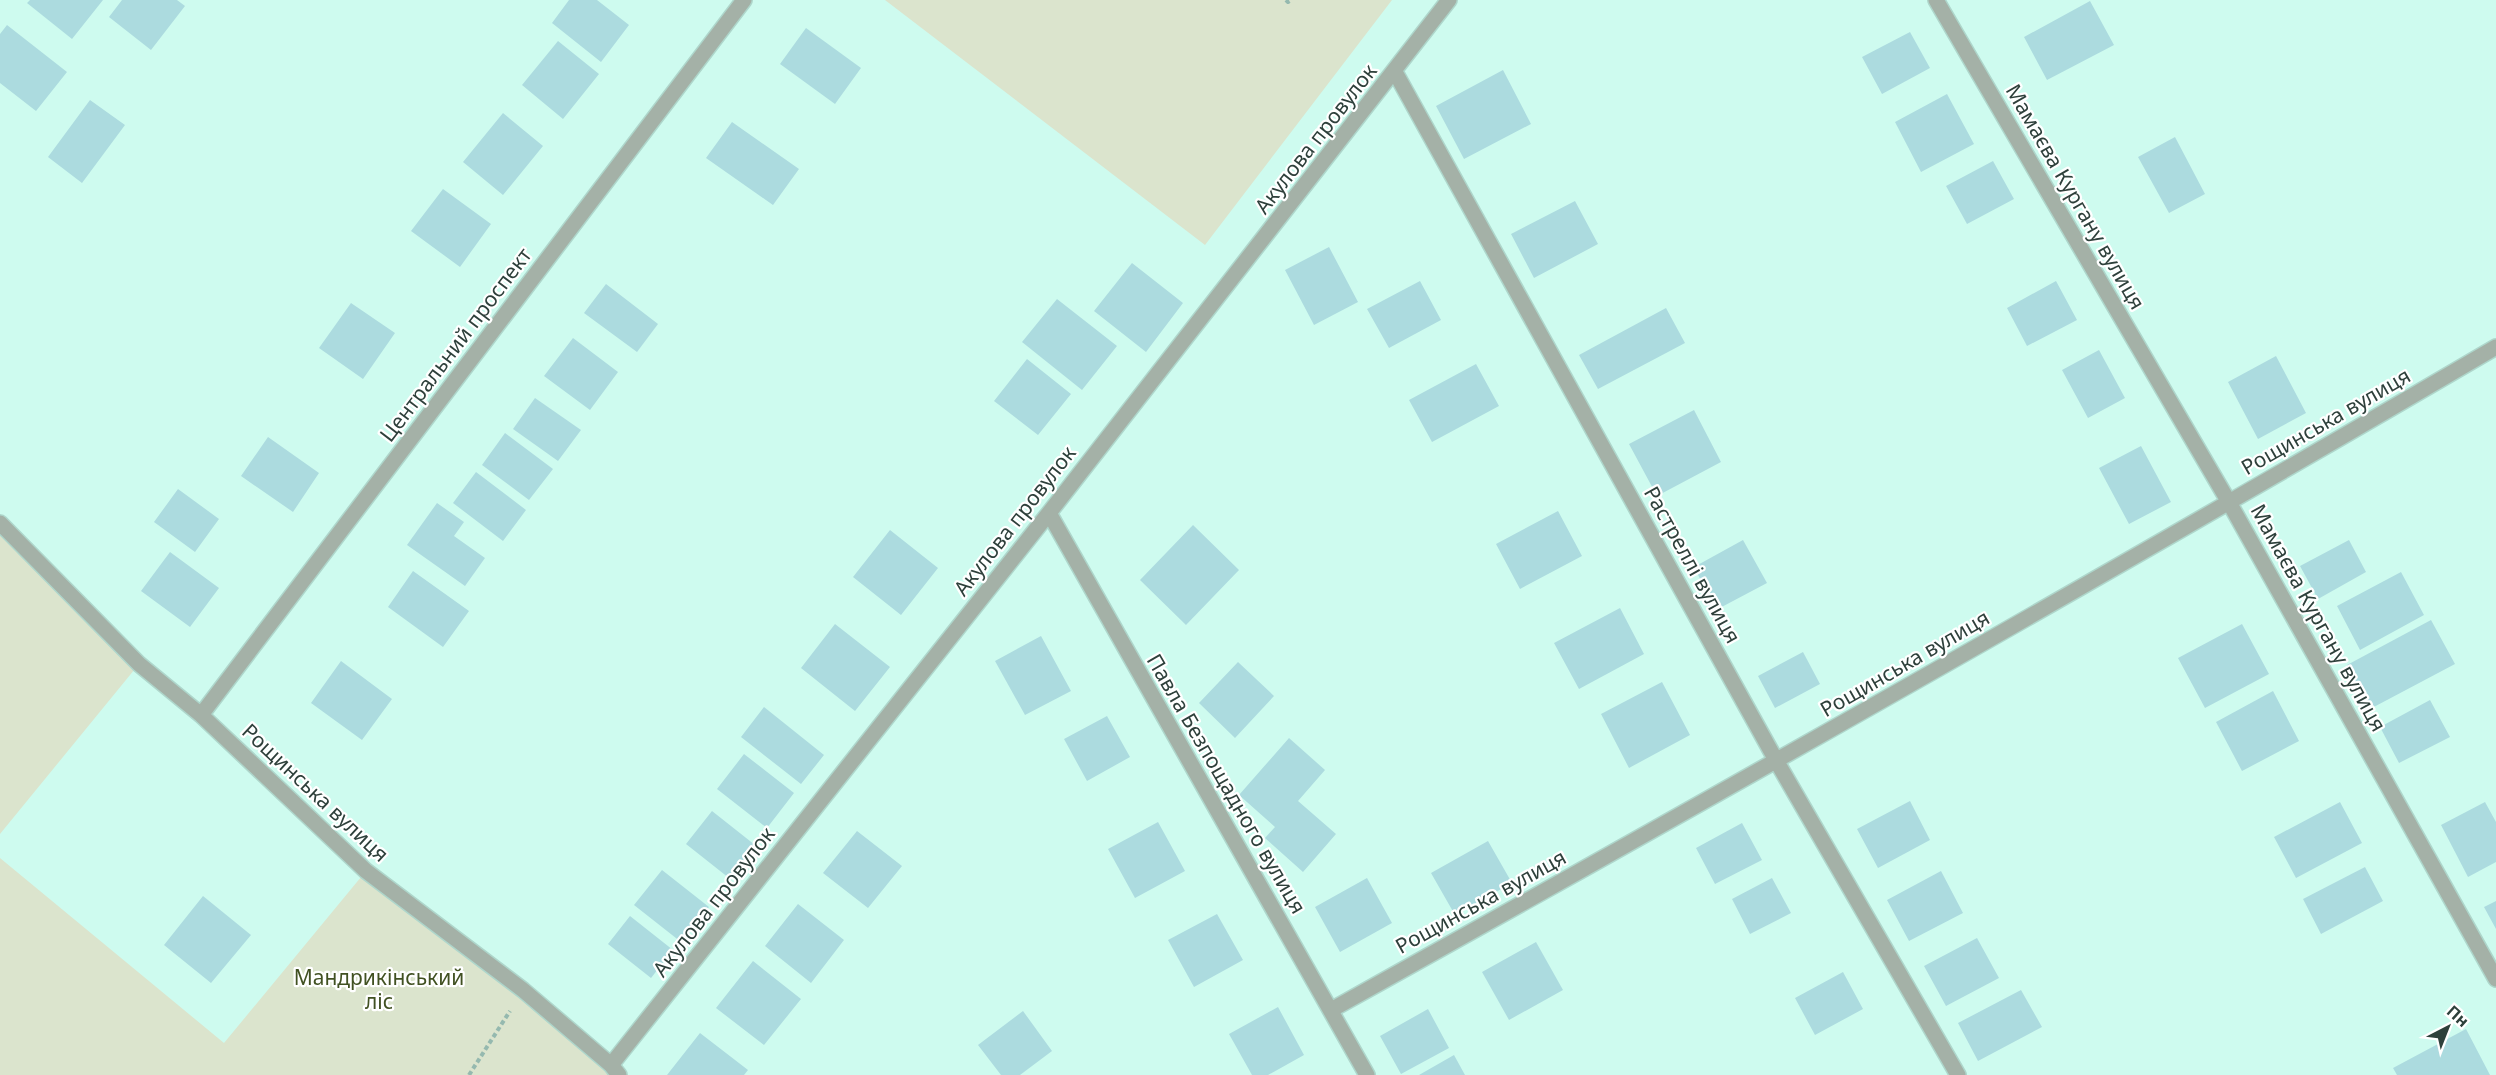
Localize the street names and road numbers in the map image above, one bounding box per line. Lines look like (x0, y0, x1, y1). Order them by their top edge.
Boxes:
street label: Акулова провулок (1248, 58, 1383, 219)
street label: Мамаєва Кургану вулиця (2000, 79, 2152, 314)
street label: Центральний проспект (373, 242, 538, 447)
street label: Рощинська вулиця (2236, 361, 2415, 481)
street label: Акулова провулок (947, 440, 1082, 601)
street label: Растреллі вулиця (1638, 481, 1748, 648)
street label: Мамаєва Кургану вулиця (2245, 499, 2393, 736)
street label: Рощинська вулиця (1815, 603, 1994, 723)
street label: Павла Безпощадного вулиця (1141, 649, 1313, 918)
street label: Рощинська вулиця (236, 717, 395, 868)
street label: Акулова провулок (646, 821, 781, 982)
street label: Рощинська вулиця (1390, 843, 1571, 960)

